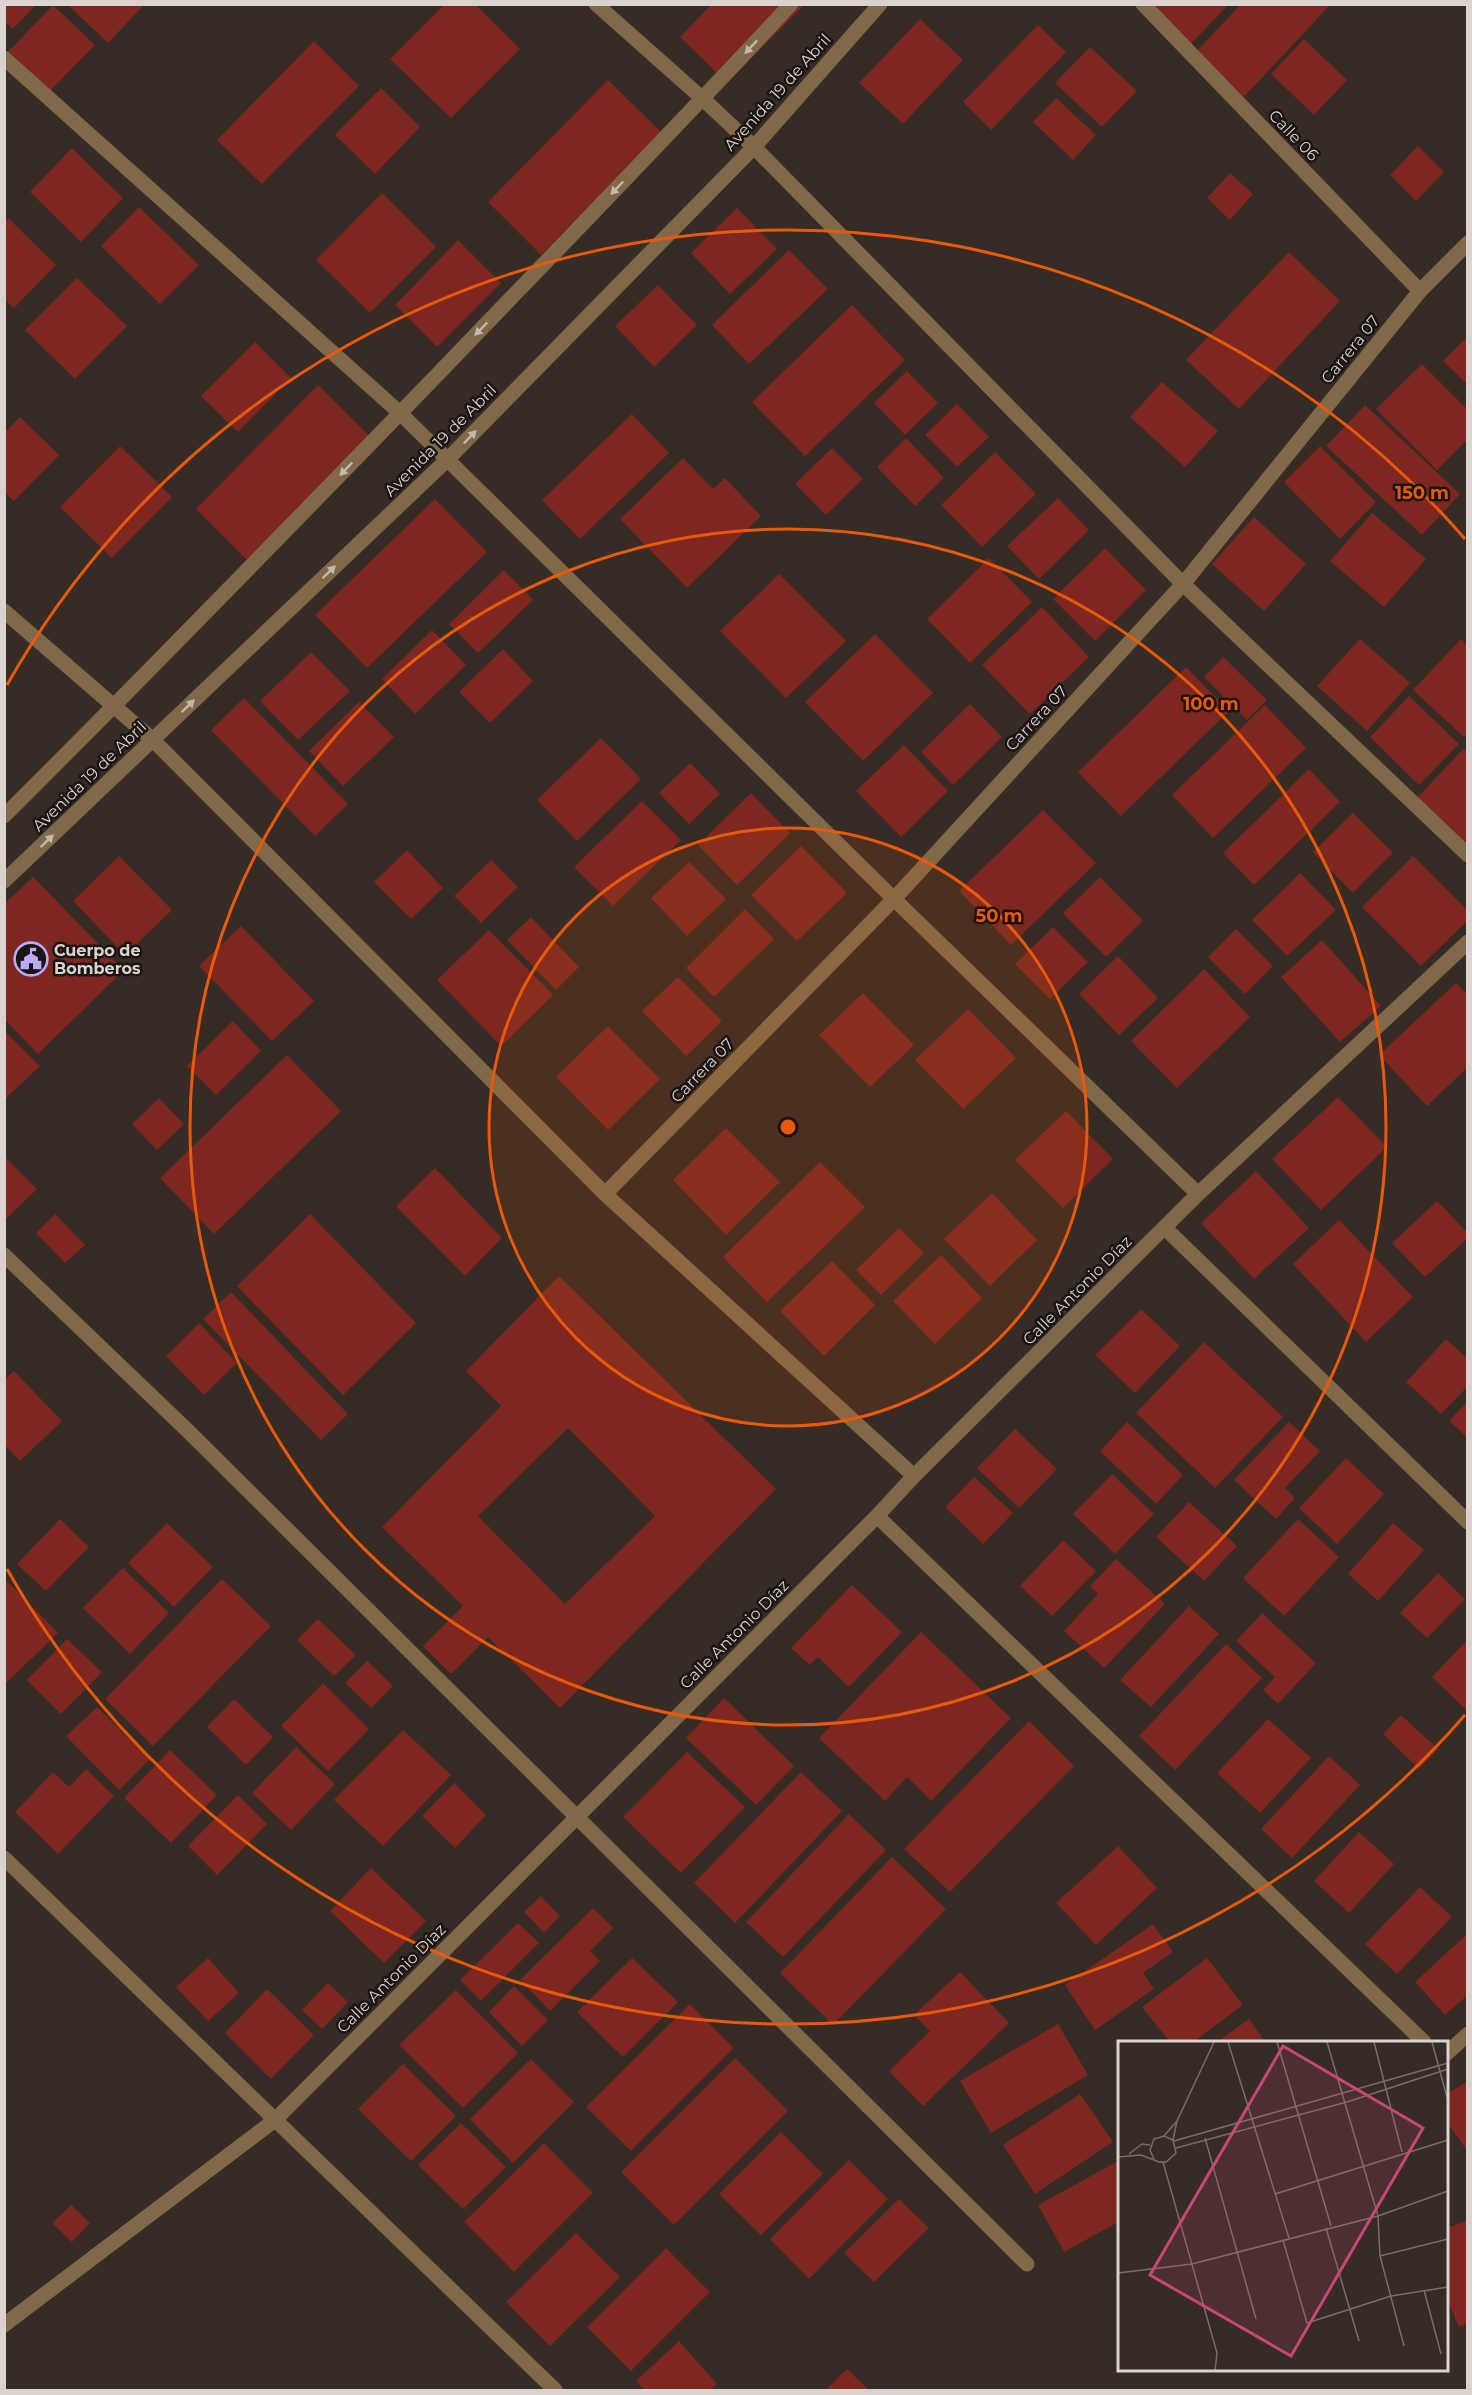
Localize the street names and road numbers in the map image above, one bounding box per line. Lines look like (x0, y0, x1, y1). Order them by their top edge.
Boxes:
street label: Avenida 19 de Abril (720, 30, 835, 155)
street label: Calle 06 (1265, 106, 1323, 165)
street label: Carrera 07 (1317, 311, 1384, 387)
street label: Avenida 19 de Abril (380, 380, 500, 500)
street label: Carrera 07 (1001, 682, 1071, 755)
street label: Avenida 19 de Abril (29, 717, 150, 835)
street label: Carrera 07 (667, 1034, 738, 1106)
street label: Calle Antonio Díaz (1019, 1232, 1136, 1349)
street label: Calle Antonio Díaz (676, 1576, 793, 1693)
street label: Calle Antonio Díaz (333, 1920, 450, 2037)

